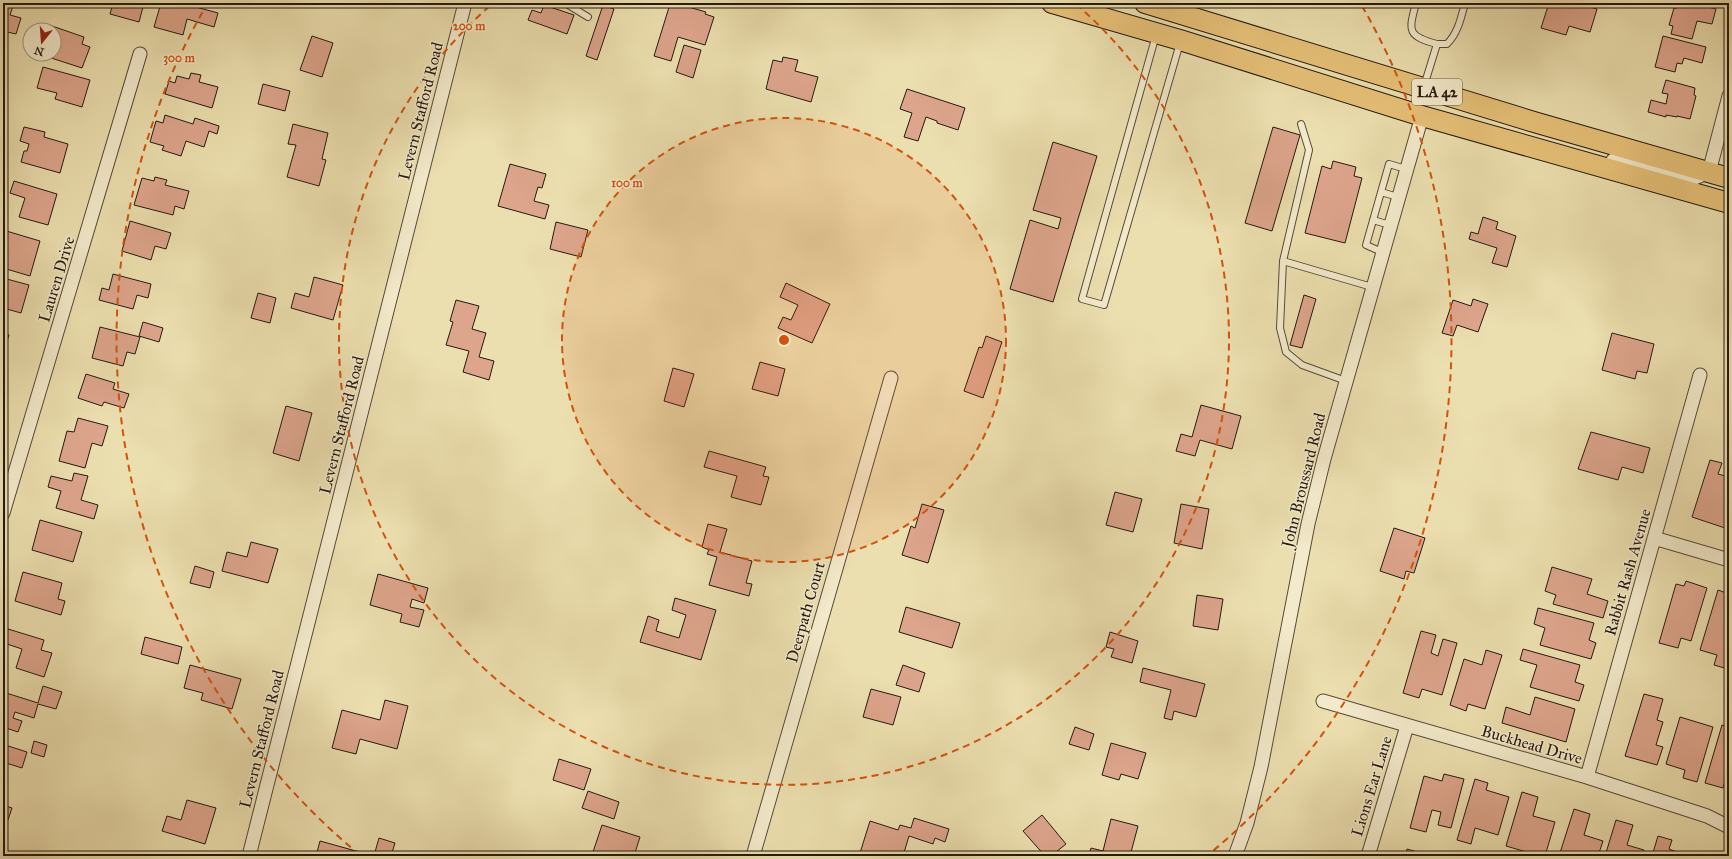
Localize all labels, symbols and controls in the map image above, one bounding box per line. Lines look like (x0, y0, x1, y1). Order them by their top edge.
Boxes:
text: 200 m (453, 19, 486, 33)
north arrow (22, 22, 62, 62)
street label: Levern Stafford Road (394, 40, 447, 182)
text: N (32, 43, 46, 59)
text: 300 m (163, 51, 196, 66)
road number: LA 42 (1412, 79, 1462, 105)
text: 100 m (611, 176, 644, 190)
street label: Lauren Drive (34, 234, 79, 324)
centre of rings (777, 333, 791, 347)
street label: Levern Stafford Road (315, 354, 368, 496)
street label: John Broussard Road (1277, 411, 1330, 552)
street label: Rabbit Rash Avenue (1600, 506, 1655, 638)
street label: Deerpath Court (782, 559, 829, 665)
street label: Levern Stafford Road (235, 668, 288, 810)
street label: Buckhead Drive (1479, 721, 1585, 768)
street label: Lions Ear Lane (1347, 733, 1396, 839)

